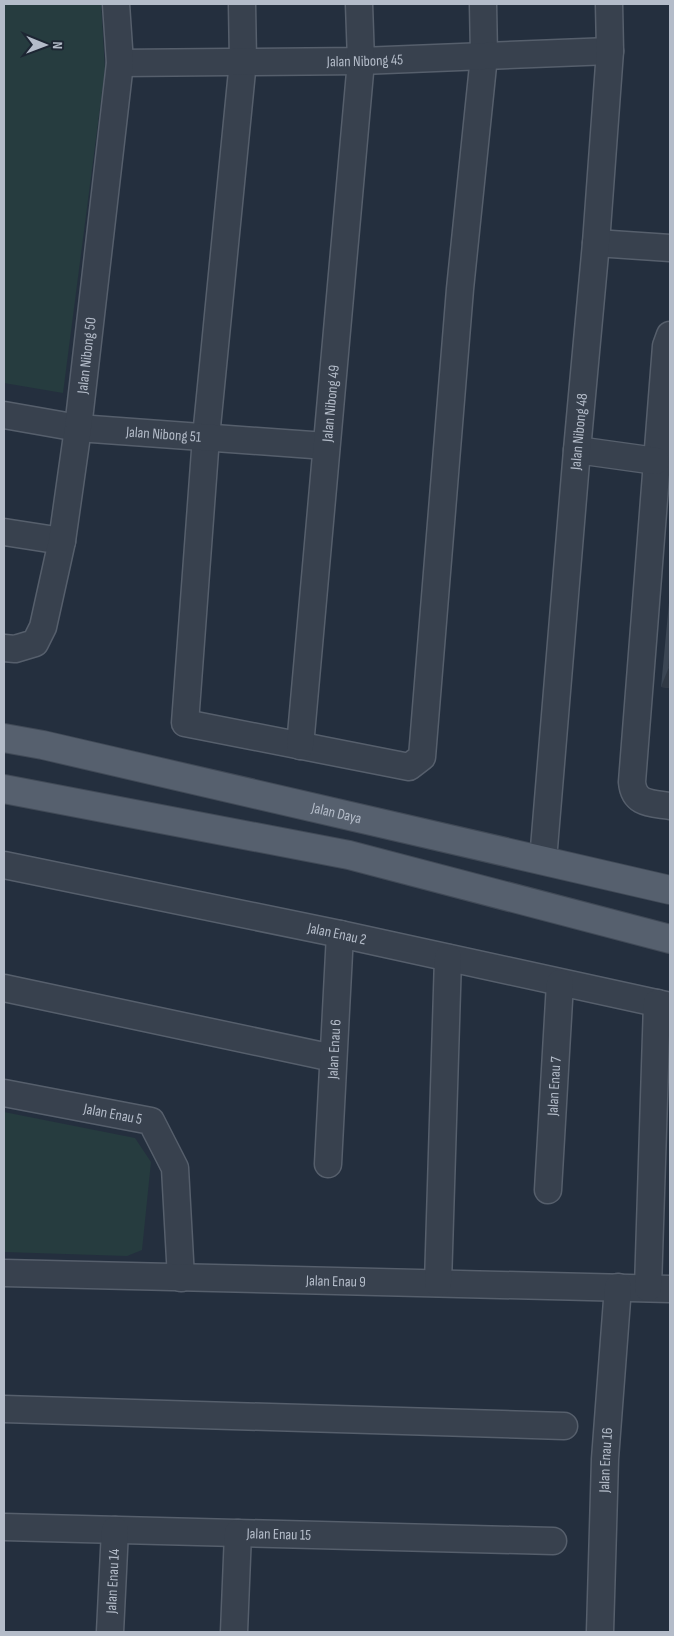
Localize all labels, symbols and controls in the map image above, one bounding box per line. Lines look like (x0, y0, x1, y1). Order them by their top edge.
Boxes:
north arrow (20, 20, 70, 70)
text: N (49, 41, 66, 49)
street label: Jalan Nibong 45 (326, 50, 404, 71)
street label: Jalan Nibong 50 (73, 316, 101, 396)
street label: Jalan Nibong 49 (318, 364, 344, 444)
street label: Jalan Nibong 48 (566, 392, 592, 472)
street label: Jalan Nibong 51 (124, 422, 203, 447)
street label: Jalan Daya (309, 798, 363, 828)
street label: Jalan Enau 2 (305, 918, 368, 949)
street label: Jalan Enau 6 (323, 1019, 346, 1081)
street label: Jalan Enau 7 (543, 1056, 566, 1117)
street label: Jalan Enau 5 (81, 1099, 144, 1129)
street label: Jalan Enau 9 (305, 1271, 366, 1292)
street label: Jalan Enau 16 (595, 1427, 617, 1494)
street label: Jalan Enau 15 (245, 1524, 311, 1545)
street label: Jalan Enau 14 (102, 1548, 124, 1615)

